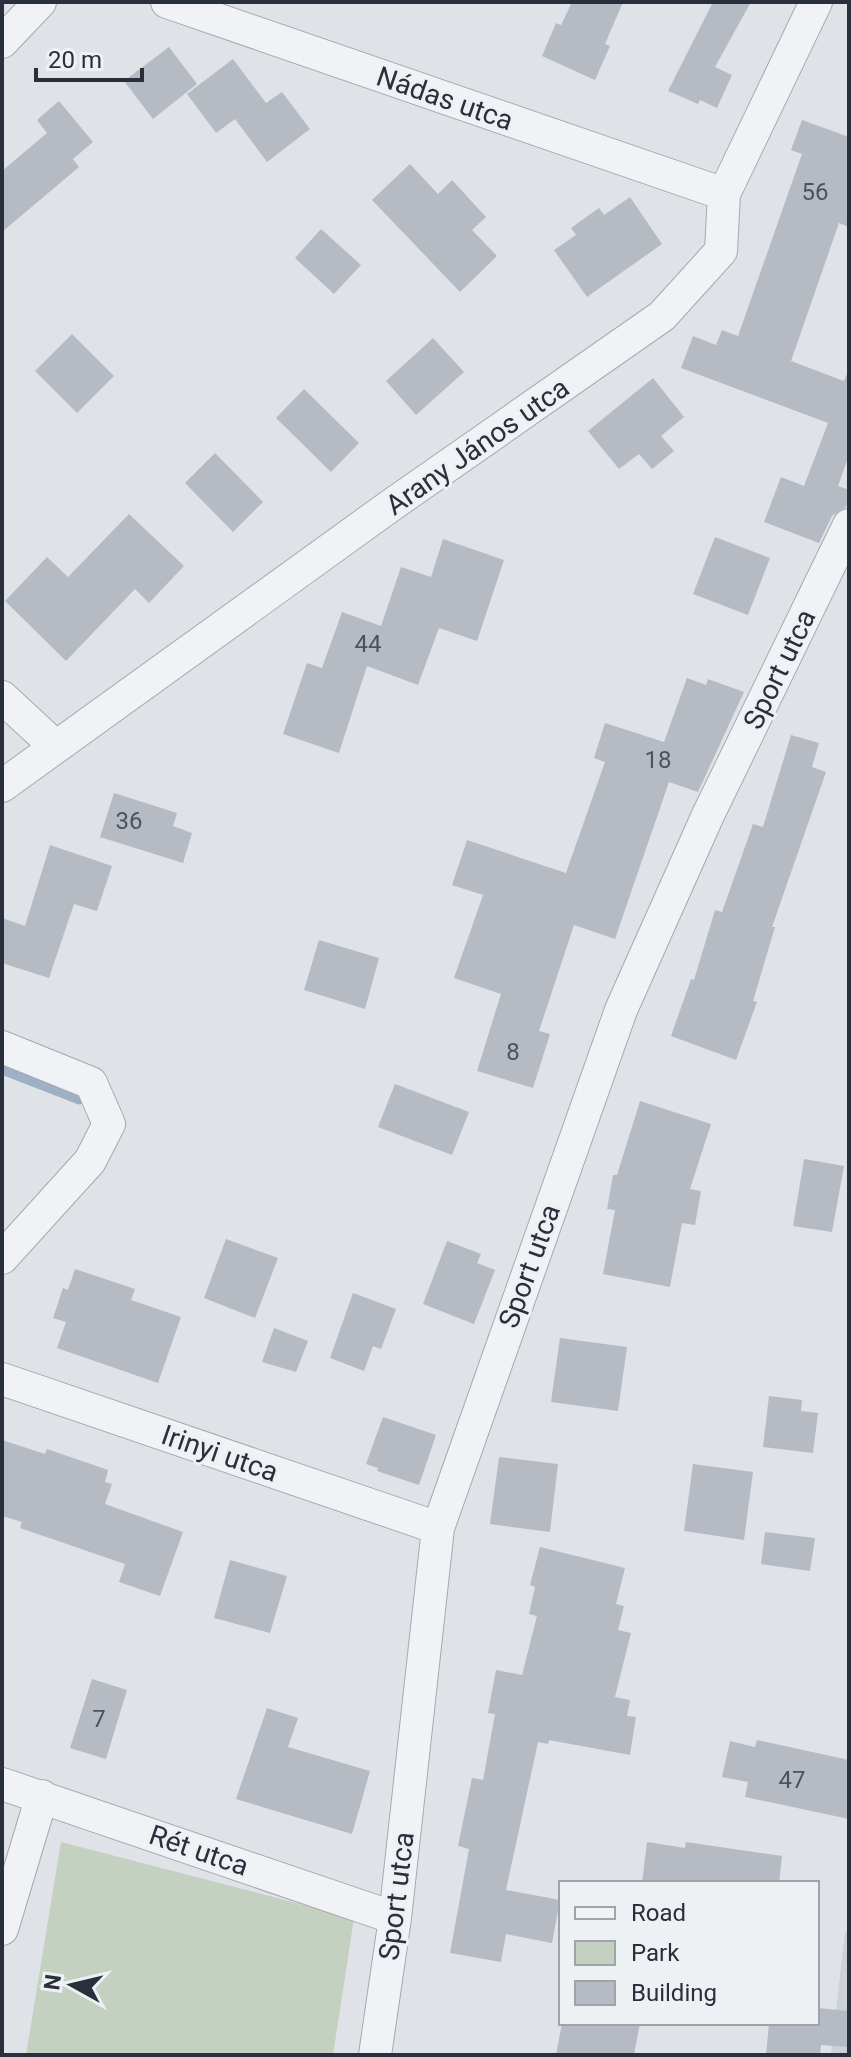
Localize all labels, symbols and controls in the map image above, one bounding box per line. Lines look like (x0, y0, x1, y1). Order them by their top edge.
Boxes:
scale bar (36, 32, 142, 82)
text: 20 m (48, 46, 102, 74)
street label: Nádas utca (372, 60, 517, 137)
house number: 56 (802, 178, 828, 206)
street label: Arany János utca (379, 371, 575, 522)
street label: Sport utca (736, 604, 823, 734)
house number: 44 (355, 630, 381, 658)
house number: 18 (645, 746, 671, 774)
house number: 36 (116, 807, 142, 835)
house number: 8 (506, 1038, 520, 1066)
street label: Sport utca (492, 1200, 567, 1332)
street label: Irinyi utca (157, 1418, 282, 1489)
house number: 7 (92, 1705, 106, 1733)
house number: 47 (779, 1766, 805, 1794)
street label: Rét utca (145, 1818, 253, 1883)
street label: Sport utca (372, 1830, 421, 1962)
legend (559, 1881, 819, 2025)
text: Road (631, 1899, 686, 1927)
text: Park (631, 1939, 680, 1967)
north arrow (32, 1945, 112, 2025)
text: N (39, 1973, 66, 1992)
text: Building (631, 1979, 717, 2007)

